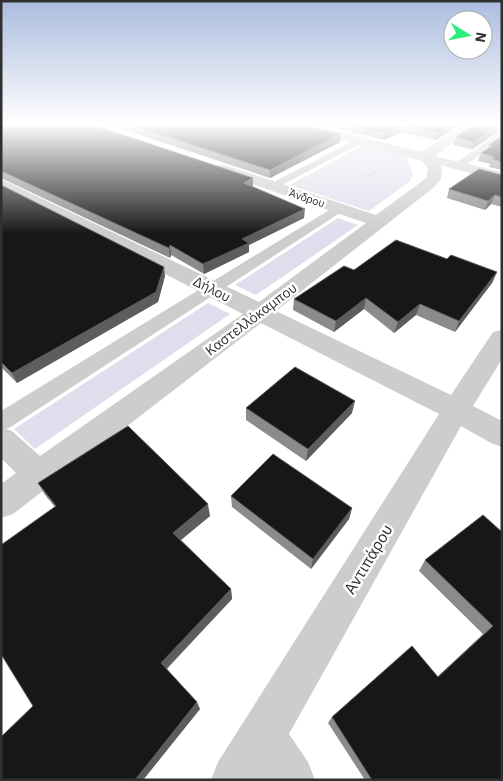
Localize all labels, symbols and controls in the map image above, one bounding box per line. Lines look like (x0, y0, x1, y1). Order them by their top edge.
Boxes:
north arrow (443, 10, 493, 60)
text: N (471, 31, 491, 44)
street label: Άνδρου (287, 186, 327, 210)
street label: Δήλου (190, 272, 234, 306)
street label: Καστελλόκαμπου (202, 279, 300, 359)
street label: Αντιπάρου (339, 521, 397, 597)

